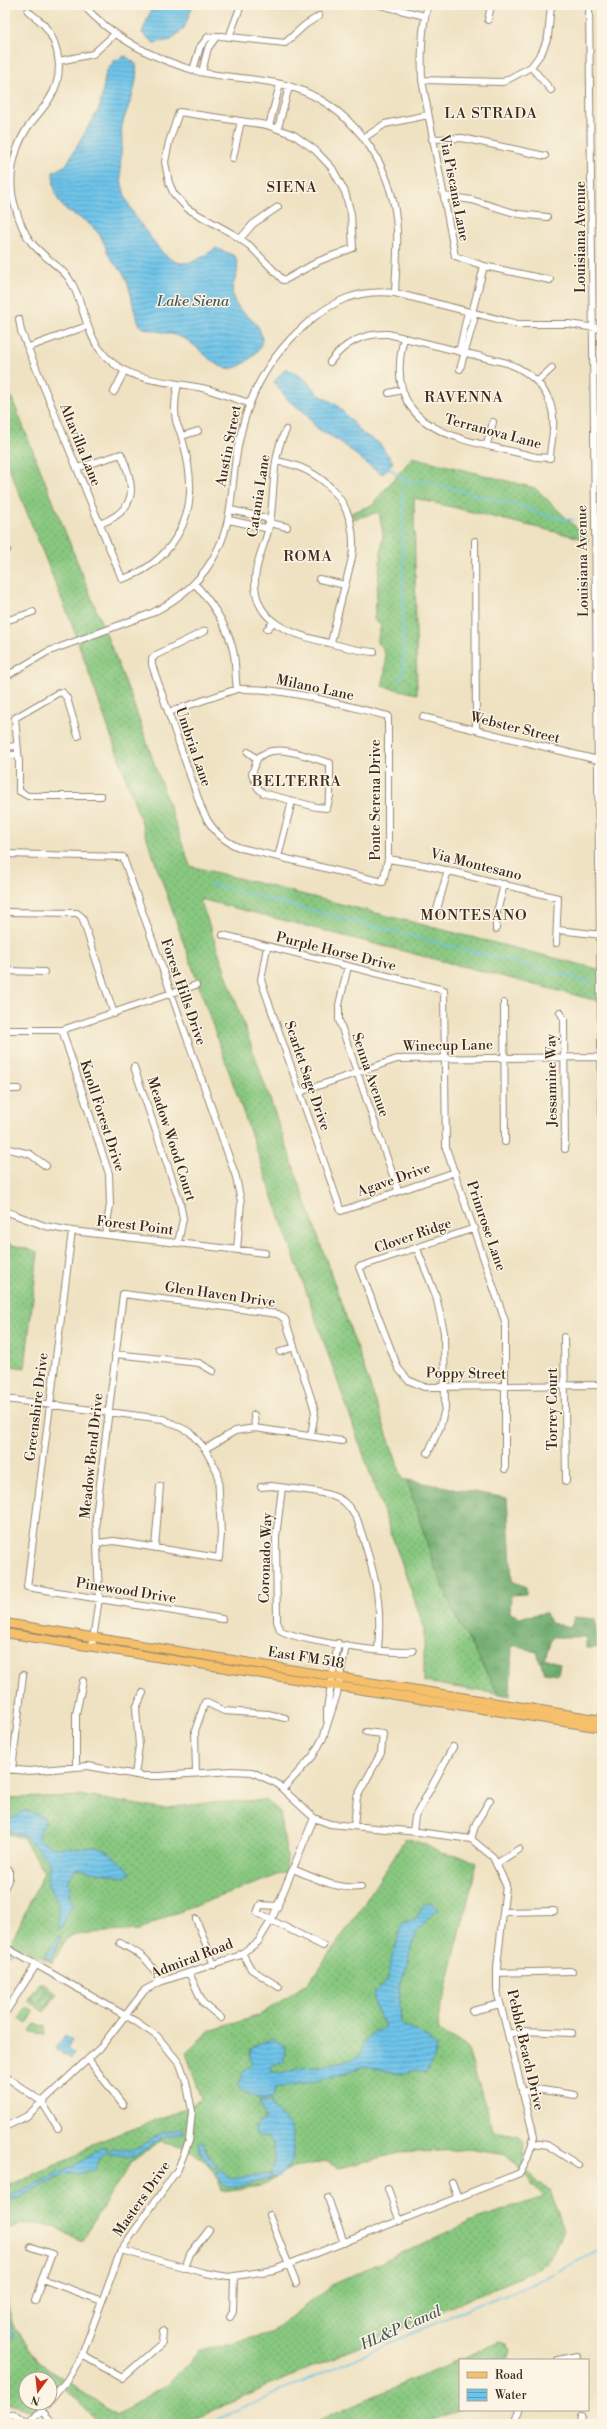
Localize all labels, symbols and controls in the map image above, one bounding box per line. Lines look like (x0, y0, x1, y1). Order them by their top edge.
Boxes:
district label: LA STRADA (444, 104, 538, 123)
street label: Via Piscana Lane (435, 132, 473, 243)
district label: SIENA (266, 178, 318, 197)
street label: Louisiana Avenue (572, 181, 590, 293)
water label: Lake Siena (156, 292, 230, 311)
district label: RAVENNA (424, 388, 504, 407)
street label: Altavilla Lane (55, 400, 105, 489)
street label: Austin Street (212, 404, 246, 489)
street label: Terranova Lane (443, 410, 543, 454)
street label: Catania Lane (244, 453, 274, 539)
street label: Louisiana Avenue (573, 505, 593, 617)
district label: ROMA (283, 547, 333, 566)
street label: Milano Lane (274, 671, 356, 705)
street label: Umbria Lane (171, 705, 215, 789)
street label: Webster Street (467, 708, 562, 748)
street label: Ponte Serena Drive (367, 739, 385, 861)
district label: BELTERRA (251, 772, 342, 791)
street label: Via Montesano (427, 845, 524, 885)
district label: MONTESANO (420, 906, 528, 925)
street label: Purple Horse Drive (274, 928, 398, 976)
street label: Forest Hills Drive (156, 936, 210, 1048)
street label: Scarlet Sage Drive (280, 1019, 334, 1133)
street label: Senna Avenue (347, 1031, 393, 1119)
street label: Jessamine Way (542, 1033, 562, 1128)
street label: Winecup Lane (402, 1036, 493, 1056)
street label: Knoll Forest Drive (75, 1058, 129, 1174)
street label: Meadow Wood Court (142, 1074, 200, 1204)
street label: Agave Drive (354, 1159, 433, 1201)
street label: Primrose Lane (462, 1178, 510, 1274)
street label: Forest Point (95, 1212, 175, 1240)
street label: Clover Ridge (372, 1214, 454, 1258)
street label: Glen Haven Drive (163, 1278, 277, 1312)
street label: Greenshire Drive (21, 1352, 53, 1462)
street label: Poppy Street (426, 1364, 506, 1384)
street label: Torrey Court (544, 1368, 562, 1450)
street label: Meadow Bend Drive (76, 1392, 108, 1520)
street label: Coronado Way (255, 1512, 277, 1604)
street label: Pinewood Drive (75, 1574, 177, 1608)
street label: East FM 518 (266, 1643, 346, 1673)
street label: Admiral Road (147, 1935, 236, 1983)
street label: Pebble Beach Drive (502, 1988, 548, 2112)
street label: Masters Drive (109, 2158, 175, 2240)
water label: HL&P Canal (357, 2302, 445, 2355)
legend (459, 2359, 589, 2411)
text: Road (495, 2368, 523, 2383)
north arrow (18, 2371, 58, 2411)
text: Water (494, 2388, 527, 2403)
text: N (29, 2392, 42, 2408)

